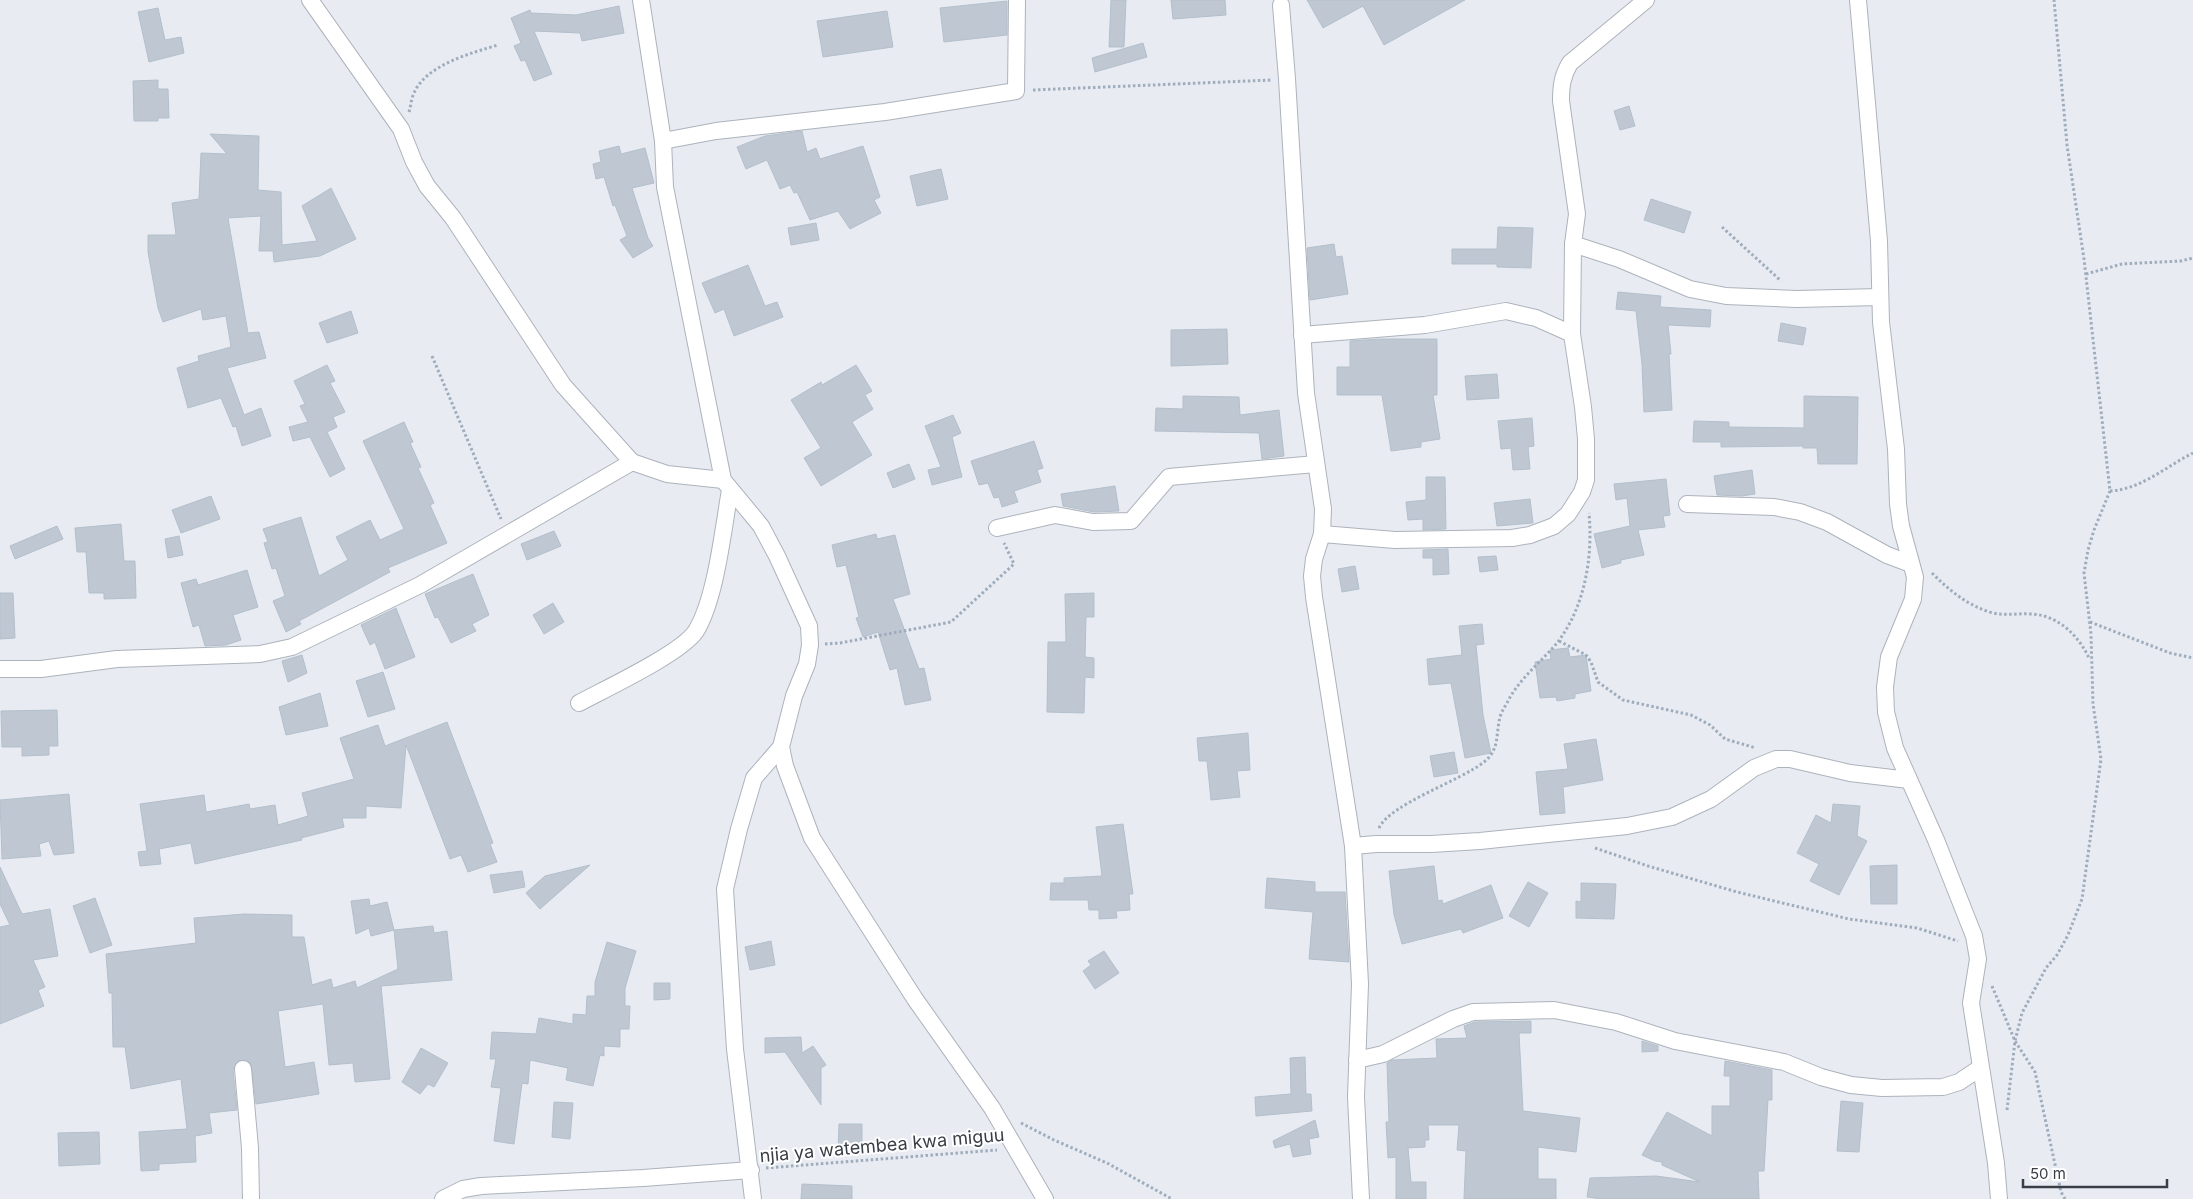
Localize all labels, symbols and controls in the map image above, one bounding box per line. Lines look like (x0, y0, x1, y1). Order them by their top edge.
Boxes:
street label: njia ya watembea kwa miguu (759, 1124, 1005, 1166)
scale bar (2023, 1156, 2167, 1188)
text: 50 m (2030, 1164, 2066, 1183)

